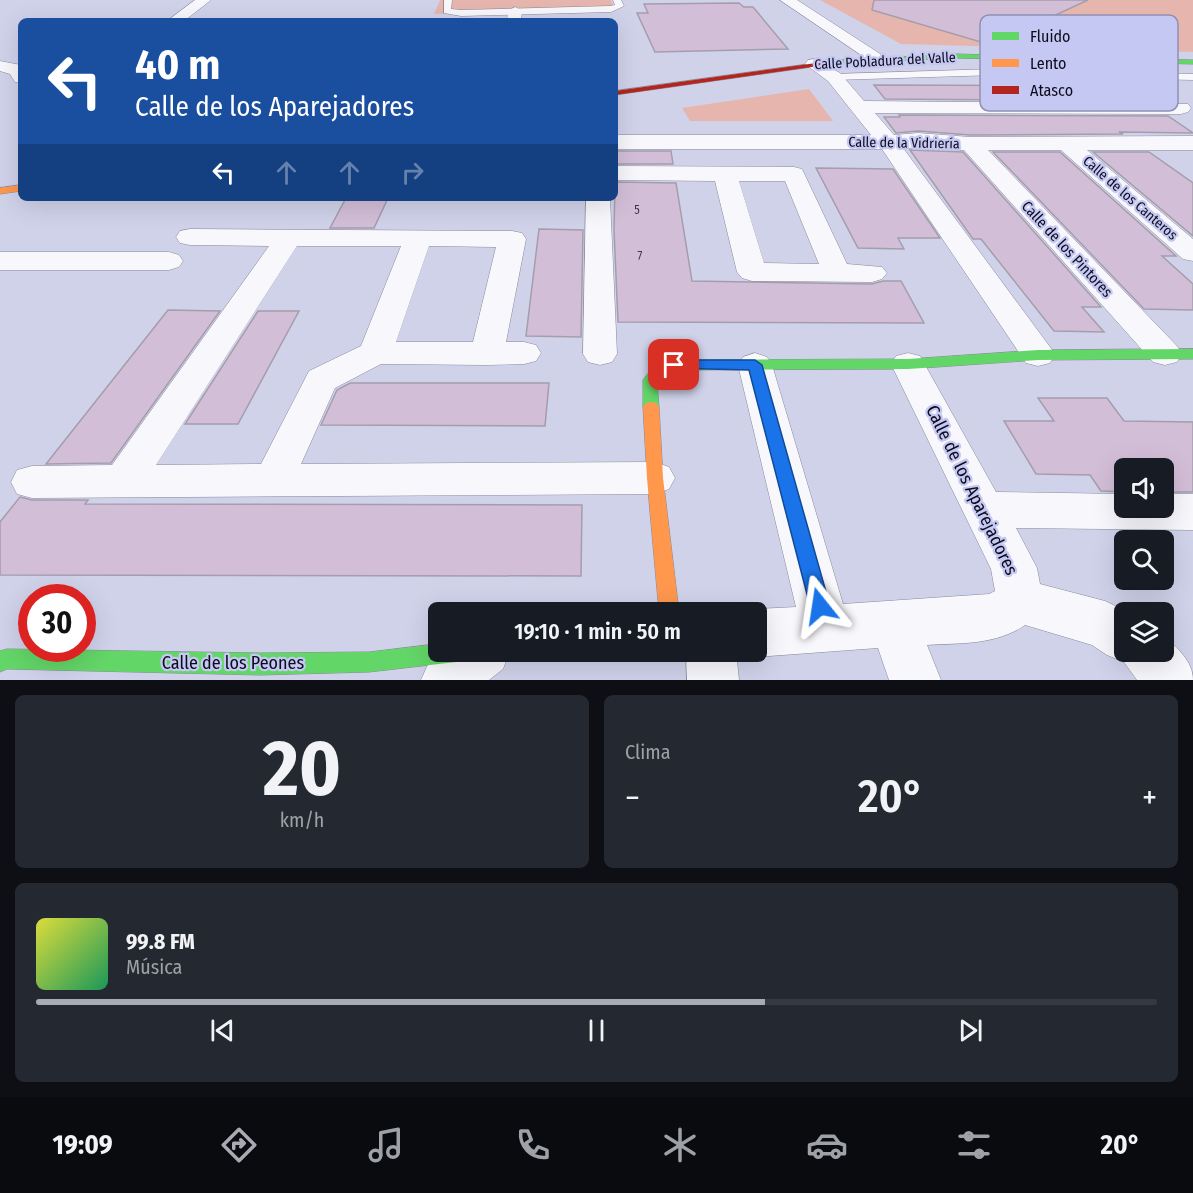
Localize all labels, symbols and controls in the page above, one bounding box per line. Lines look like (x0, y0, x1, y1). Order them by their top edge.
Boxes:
legend (980, 15, 1178, 111)
text: Fluido (1030, 27, 1070, 46)
text: 40 m (135, 40, 220, 90)
icon: left (36, 42, 114, 120)
street label: Calle Pobladura del Valle (814, 49, 956, 73)
text: Lento (1030, 54, 1066, 73)
text: Atasco (1030, 81, 1073, 100)
text: Calle de los Aparejadores (135, 91, 414, 123)
street label: Calle de la Vidriería (848, 134, 960, 152)
street label: Calle de los Canteros (1079, 152, 1181, 244)
icon: left (207, 156, 240, 189)
icon: ahead (270, 156, 303, 189)
icon: ahead (333, 156, 366, 189)
icon: right (396, 156, 429, 189)
street label: Calle de los Pintores (1018, 197, 1116, 301)
house number: 5 (634, 203, 640, 217)
house number: 7 (638, 249, 643, 263)
pin (648, 339, 699, 390)
icon: arrive (657, 348, 690, 381)
street label: Calle de los Aparejadores (921, 402, 1023, 579)
map controls (1114, 458, 1174, 662)
button: sound (1114, 458, 1174, 518)
button: search (1114, 530, 1174, 590)
position arrow (788, 574, 852, 638)
speed limit sign: 30 (18, 584, 96, 662)
button: layers (1114, 602, 1174, 662)
text: 19:10 · 1 min · 50 m (514, 618, 681, 645)
street label: Calle de los Peones (162, 652, 304, 674)
text: 20 (263, 722, 341, 816)
text: Clima (625, 740, 670, 764)
text: 20° (858, 770, 924, 824)
text: − (625, 778, 640, 818)
text: + (1142, 778, 1157, 818)
text: km/h (280, 808, 324, 832)
text: 99.8 FM (126, 928, 195, 955)
text: Música (126, 955, 182, 979)
icon: previous (206, 1014, 239, 1047)
icon: pause (580, 1014, 613, 1047)
icon: next (954, 1014, 987, 1047)
icon: directions (218, 1124, 260, 1166)
icon: music (365, 1124, 407, 1166)
icon: phone (512, 1124, 554, 1166)
icon: climate (659, 1124, 701, 1166)
icon: car (806, 1124, 848, 1166)
icon: filters (953, 1124, 995, 1166)
text: 19:09 (53, 1129, 113, 1161)
text: 20° (1101, 1129, 1140, 1161)

